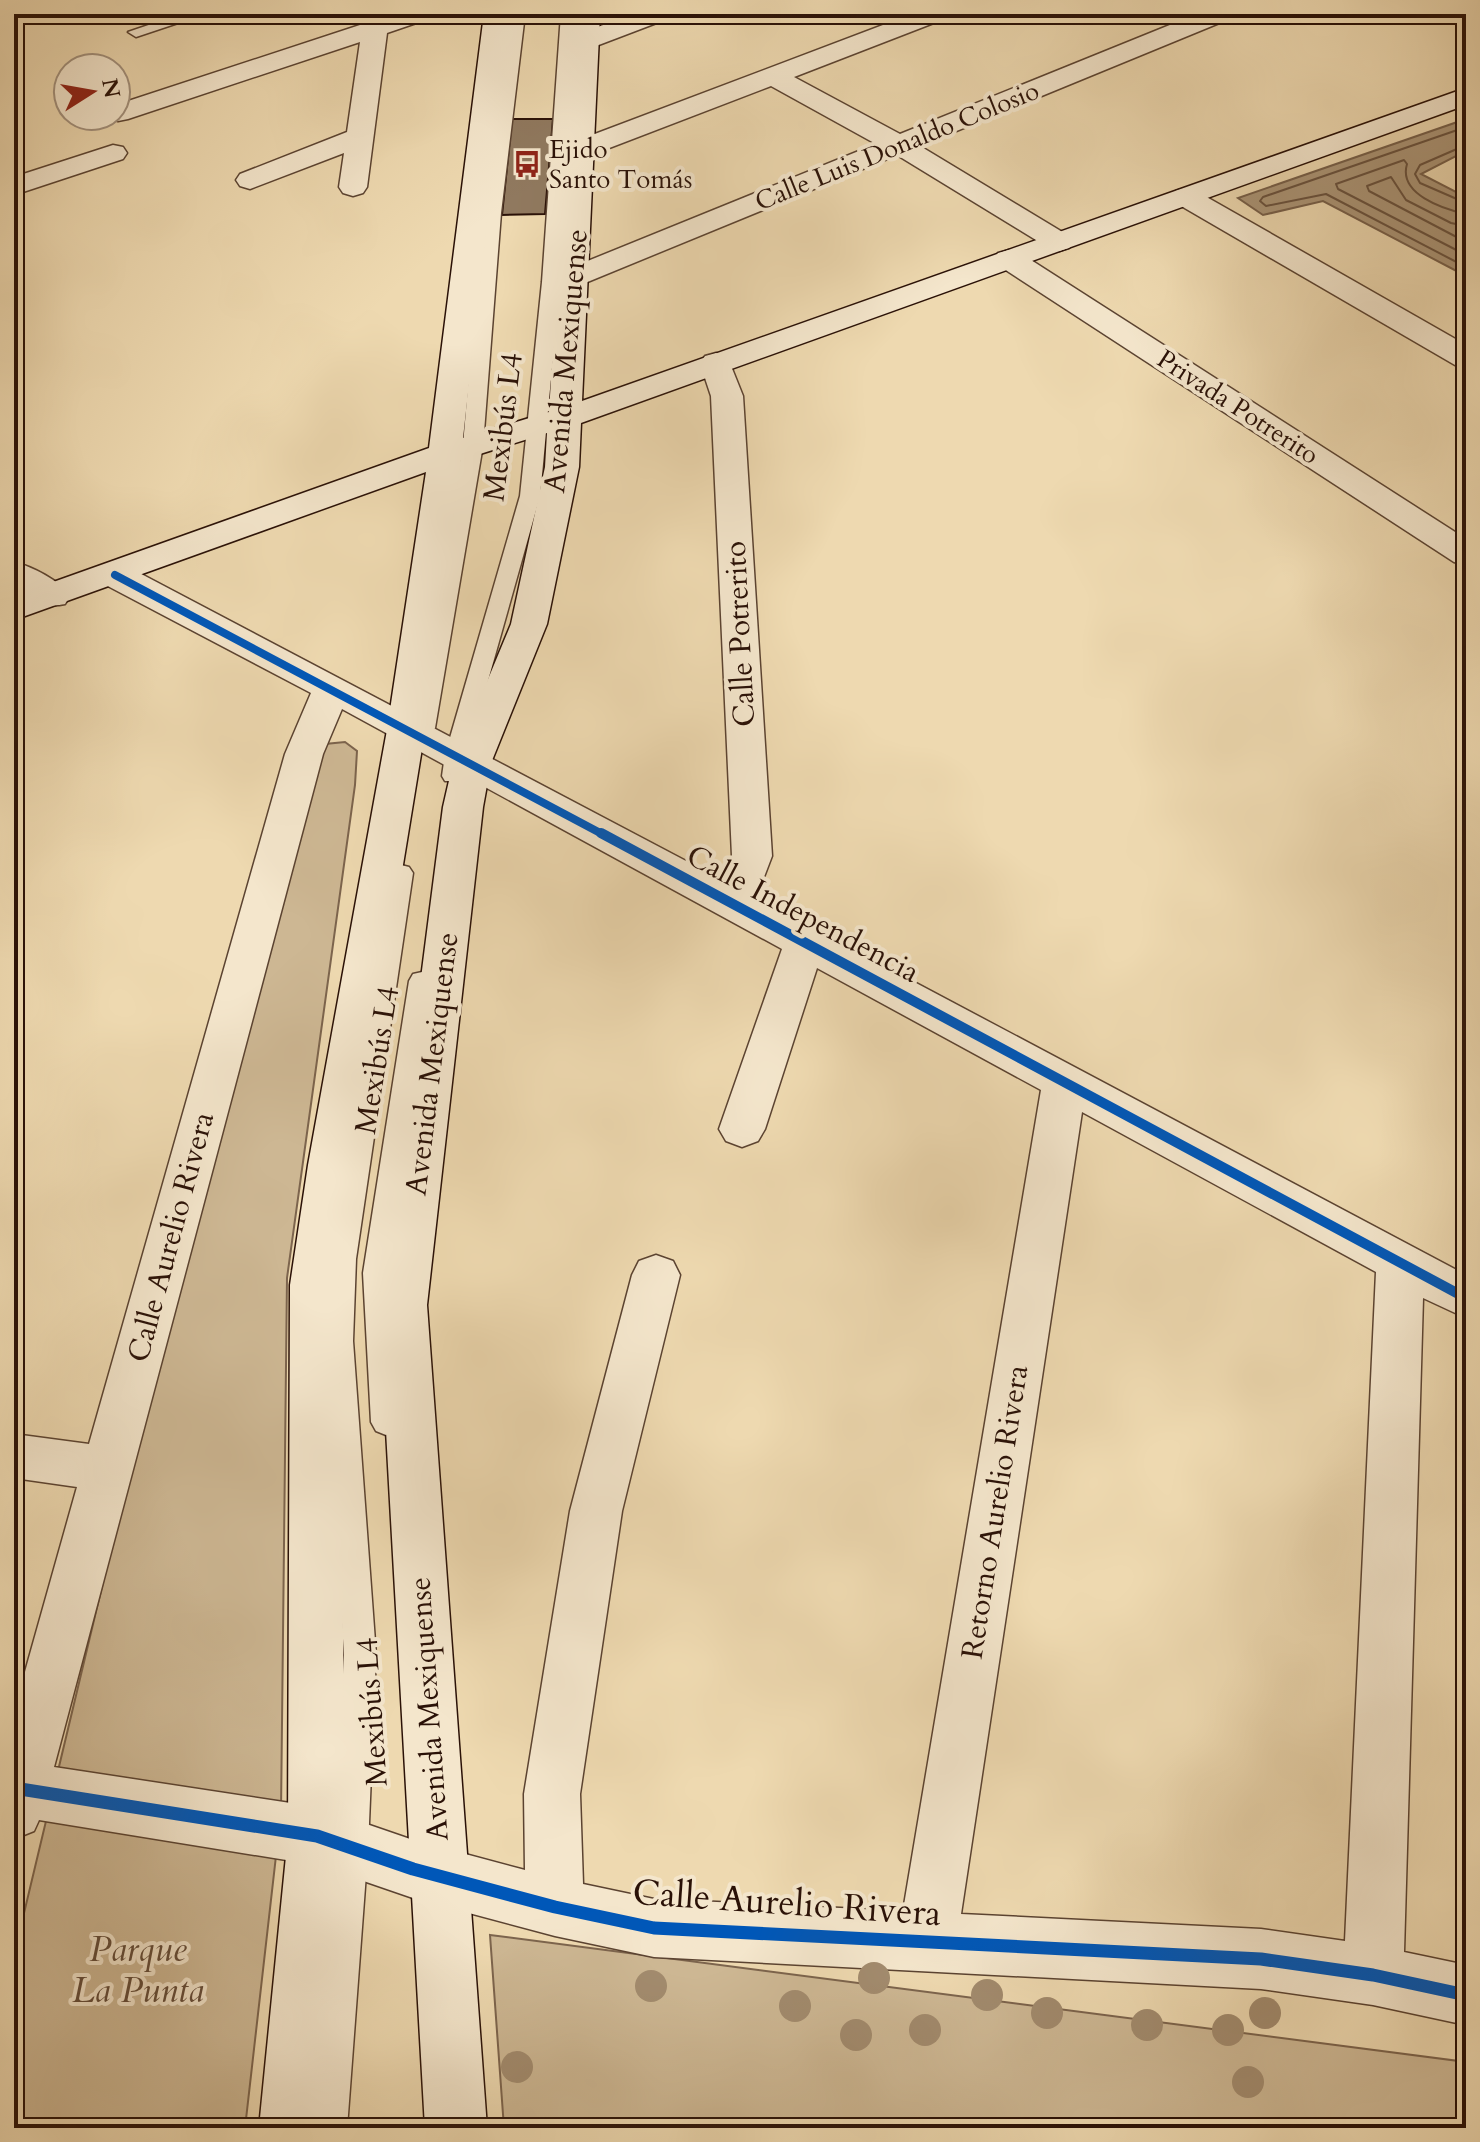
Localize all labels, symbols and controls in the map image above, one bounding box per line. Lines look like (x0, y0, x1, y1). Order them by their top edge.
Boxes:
north arrow (52, 52, 132, 132)
street label: Calle Luis Donaldo Colosio (750, 73, 1044, 219)
text: N (94, 76, 127, 101)
place label: Ejido Santo Tomás (549, 132, 692, 197)
bus stop icon: Ejido Santo Tomás (512, 149, 542, 179)
street label: Avenida Mexiquense (534, 227, 598, 495)
street label: Privada Potrerito (1150, 342, 1326, 472)
street label: Mexibús L4 (474, 350, 532, 504)
street label: Calle Potrerito (715, 540, 765, 728)
street label: Calle Independencia (679, 835, 927, 993)
street label: Avenida Mexiquense (396, 930, 468, 1198)
street label: Mexibús L4 (345, 983, 409, 1137)
street label: Calle Aurelio Rivera (118, 1107, 224, 1367)
street label: Retorno Aurelio Rivera (952, 1362, 1038, 1662)
street label: Avenida Mexiquense (399, 1576, 459, 1842)
street label: Mexibús L4 (346, 1636, 398, 1788)
street label: Calle Aurelio Rivera (631, 1868, 943, 1938)
park label: Parque La Punta (72, 1925, 204, 2015)

